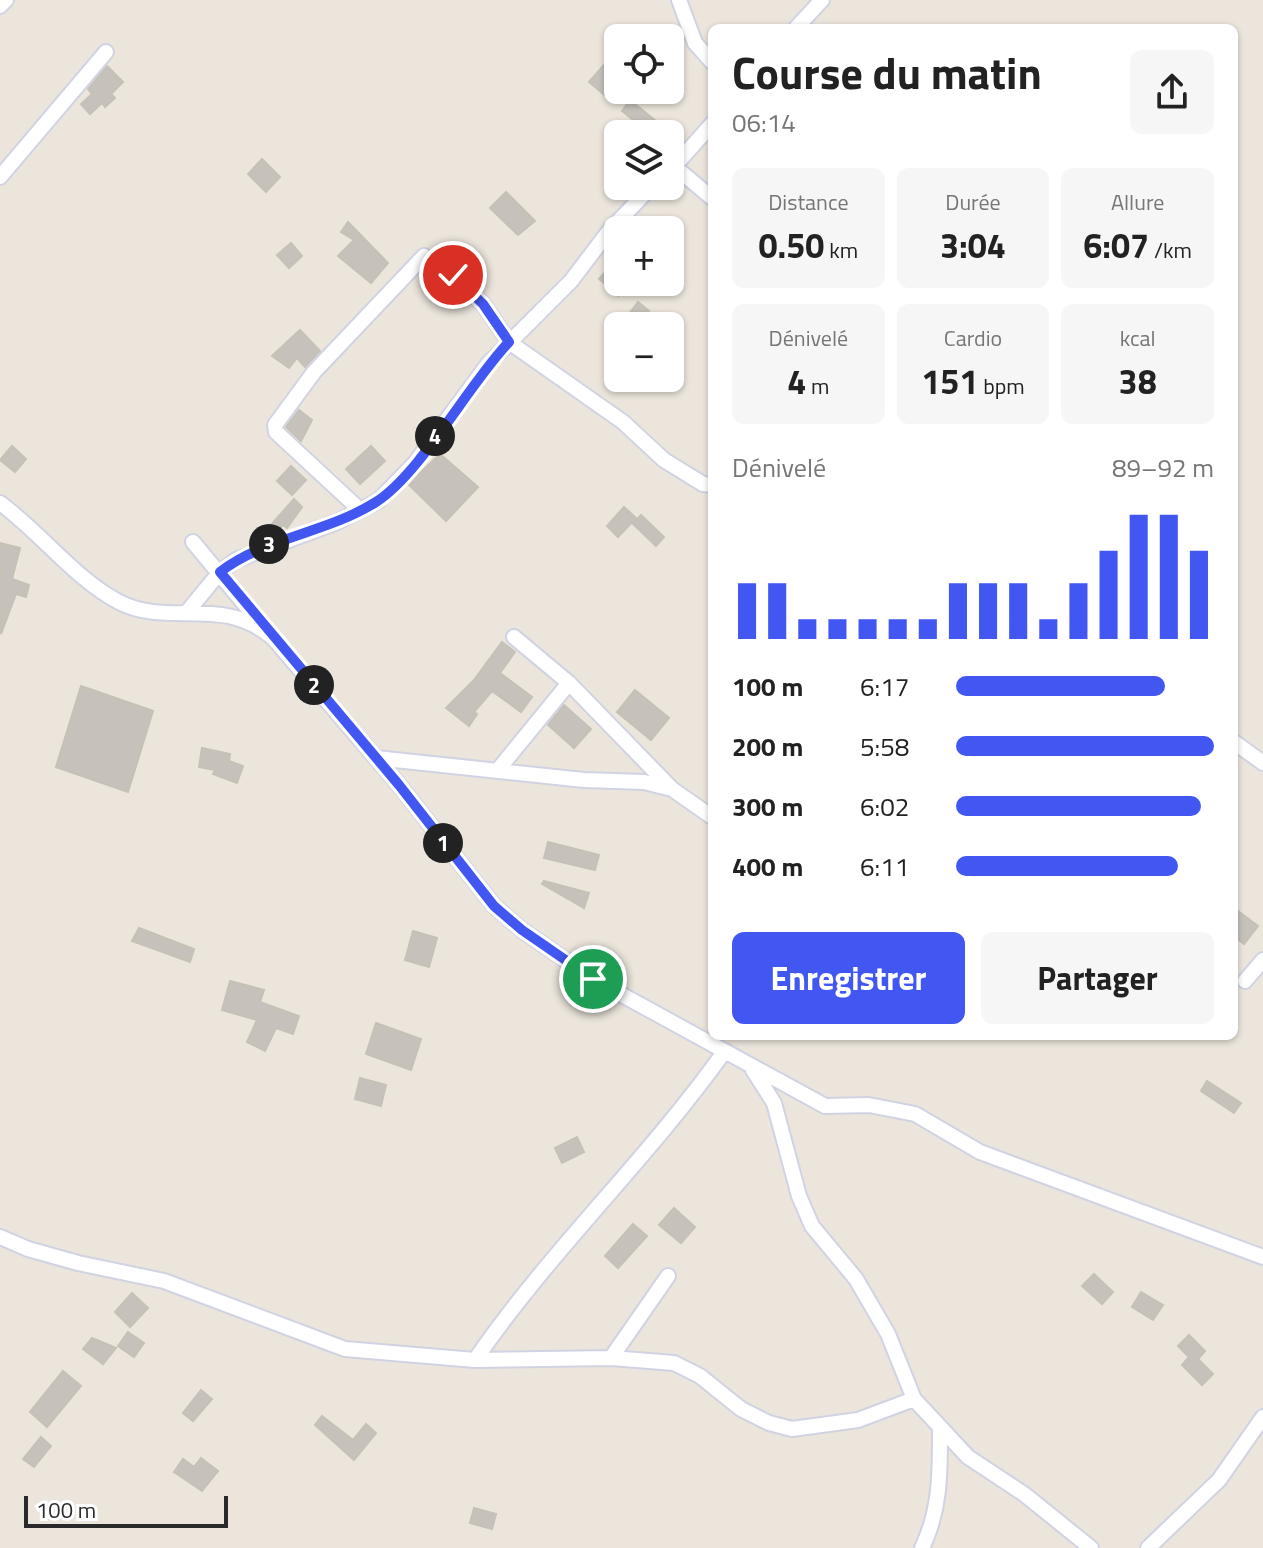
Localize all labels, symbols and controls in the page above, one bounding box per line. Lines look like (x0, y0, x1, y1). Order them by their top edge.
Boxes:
map controls (604, 24, 684, 392)
button: locate (604, 24, 684, 104)
text: Course du matin (732, 39, 1042, 106)
button: share (1130, 50, 1214, 134)
text: 06:14 (732, 103, 796, 142)
button: layers (604, 120, 684, 200)
text: Distance (768, 185, 849, 219)
text: Durée (945, 185, 1001, 219)
text: Allure (1111, 185, 1164, 219)
button: + (604, 216, 684, 296)
text: 0.50 (759, 219, 824, 271)
text: 3:04 (940, 219, 1006, 271)
text: 6:07 (1083, 219, 1149, 271)
text: km (824, 233, 858, 267)
text: /km (1149, 233, 1192, 267)
pin (419, 241, 487, 309)
icon: check (431, 253, 475, 297)
button: − (604, 312, 684, 392)
text: Dénivelé (769, 321, 848, 355)
text: Cardio (944, 321, 1002, 355)
text: kcal (1120, 321, 1156, 355)
text: 4 (787, 355, 806, 407)
text: 151 (921, 355, 978, 407)
text: 38 (1119, 355, 1157, 407)
text: m (806, 369, 829, 403)
text: bpm (978, 369, 1025, 403)
pin: 4 (415, 416, 455, 456)
text: 4 (429, 419, 441, 453)
text: Dénivelé (732, 448, 826, 487)
text: 89–92 m (1112, 448, 1214, 487)
pin: 3 (249, 524, 289, 564)
text: 3 (263, 527, 275, 561)
pin: 2 (294, 665, 334, 705)
text: 100 m (732, 667, 803, 706)
text: 6:17 (860, 667, 909, 706)
text: 2 (308, 668, 320, 702)
text: 200 m (732, 727, 803, 766)
text: 5:58 (860, 727, 909, 766)
text: 300 m (732, 787, 803, 826)
text: 6:02 (860, 787, 909, 826)
pin: 1 (423, 823, 463, 863)
text: 1 (437, 826, 449, 860)
text: 400 m (732, 847, 803, 886)
text: 6:11 (860, 847, 909, 886)
button: Enregistrer (732, 932, 965, 1024)
button: Partager (981, 932, 1214, 1024)
pin (559, 945, 627, 1013)
icon: arrive (571, 957, 615, 1001)
scale bar (24, 1492, 228, 1528)
text: 100 m (36, 1493, 96, 1527)

